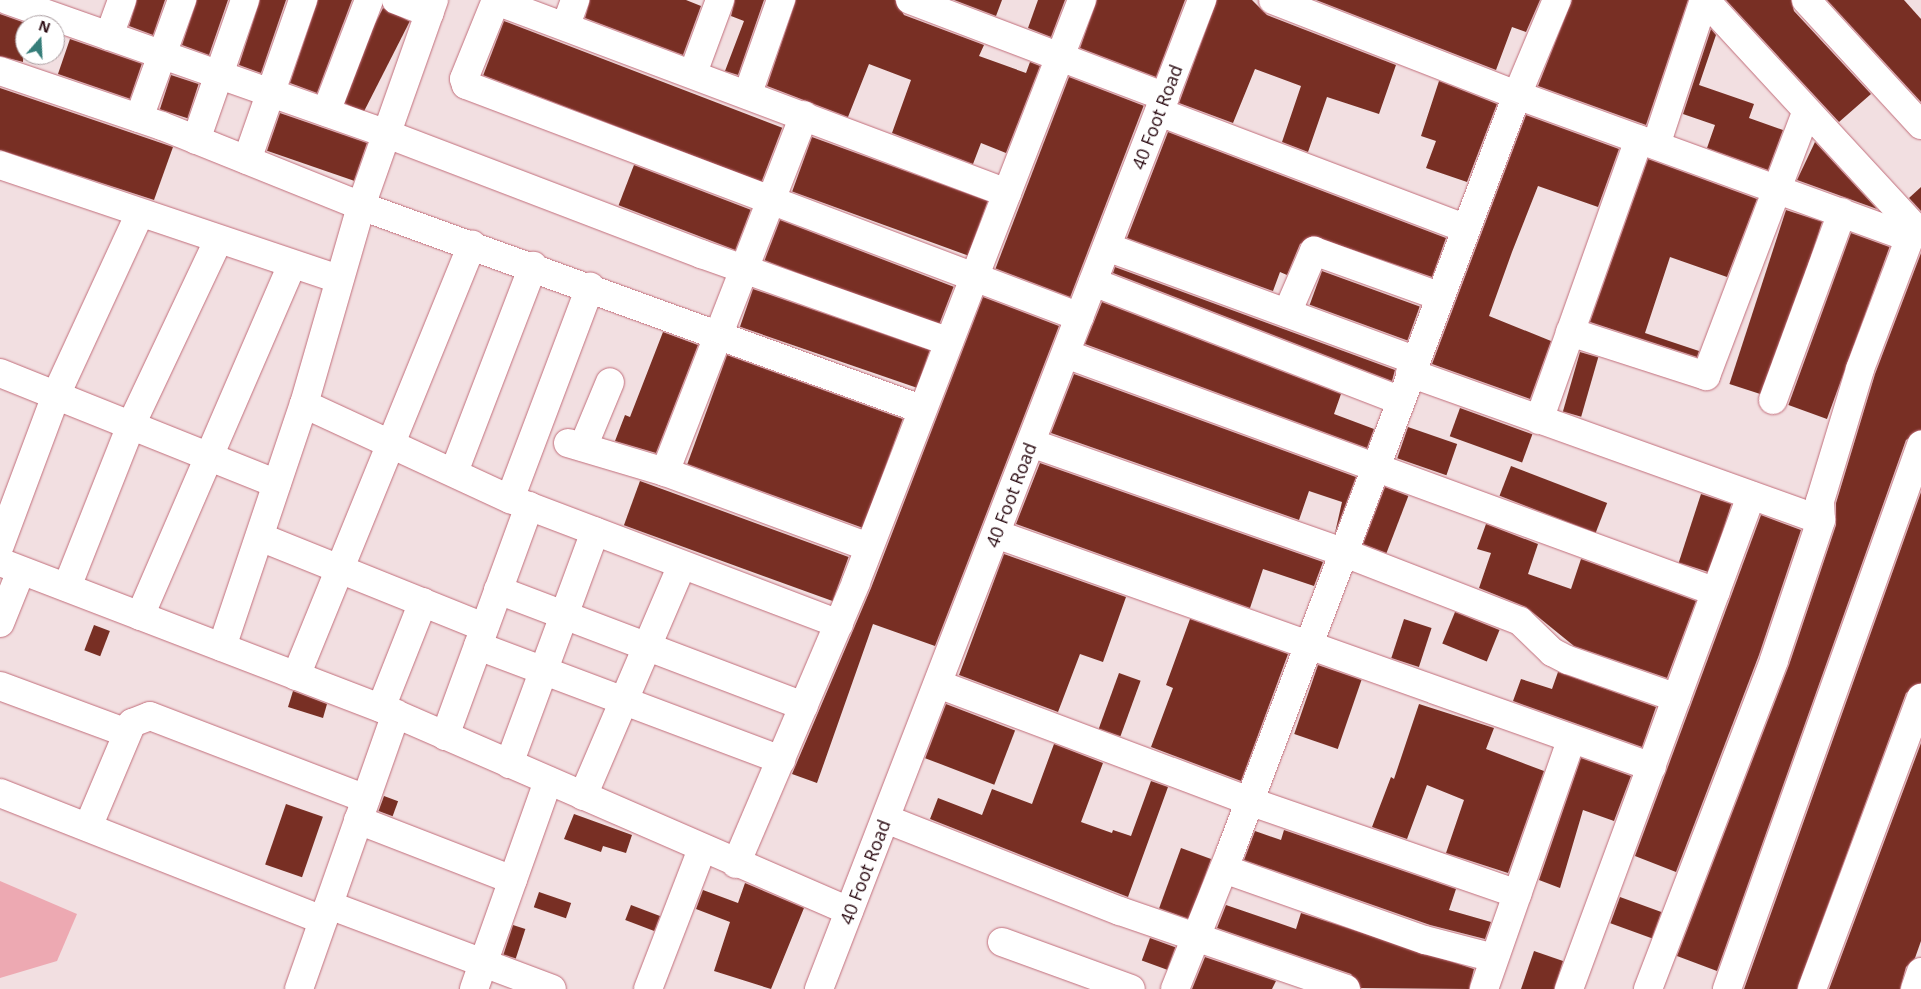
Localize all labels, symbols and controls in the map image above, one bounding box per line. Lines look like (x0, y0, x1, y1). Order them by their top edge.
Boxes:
north arrow (15, 15, 65, 65)
text: N (36, 15, 53, 37)
street label: 40 Foot Road (1127, 62, 1187, 172)
street label: 40 Foot Road (981, 440, 1041, 550)
street label: 40 Foot Road (835, 817, 895, 927)

